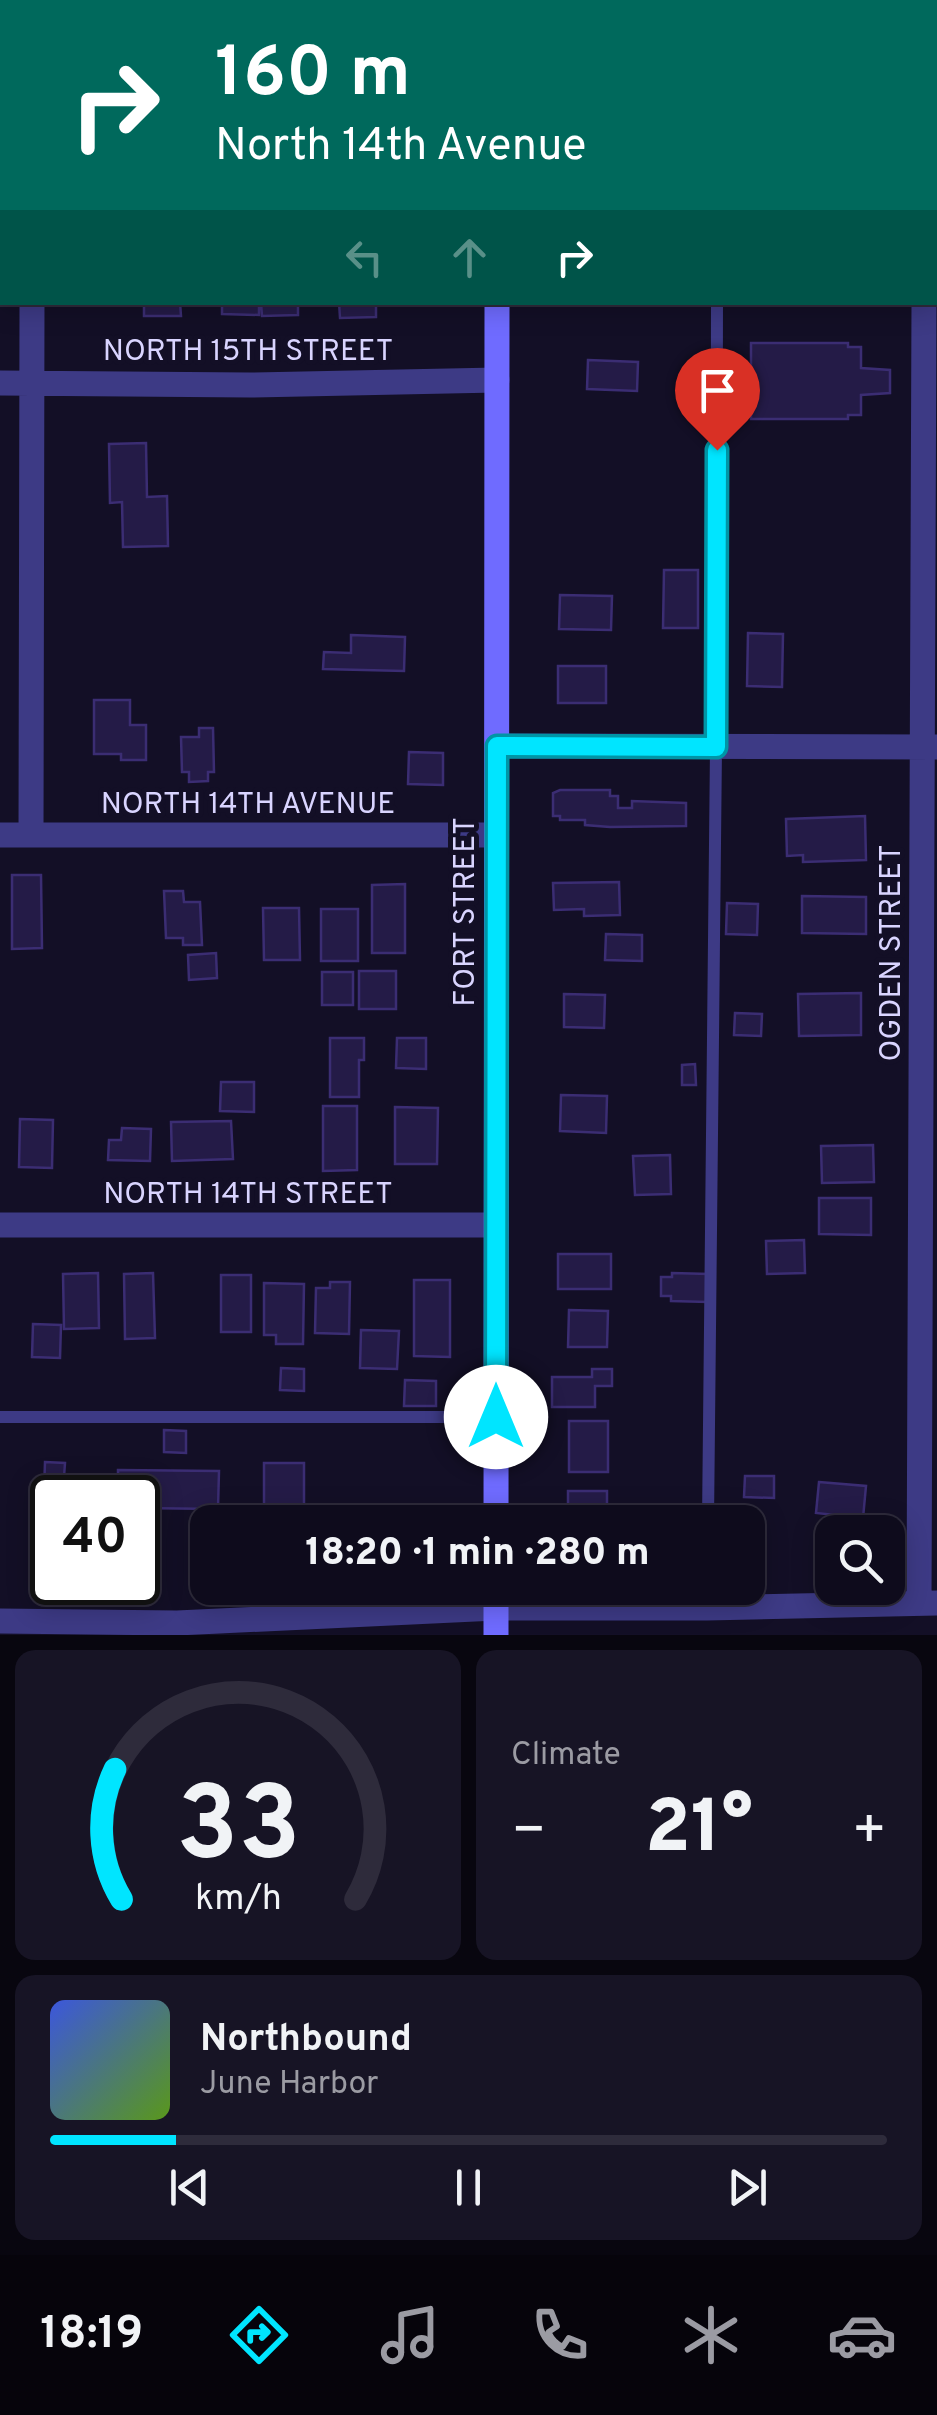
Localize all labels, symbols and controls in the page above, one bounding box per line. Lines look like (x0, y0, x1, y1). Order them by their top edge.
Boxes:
text: 160 m (215, 32, 411, 121)
icon: right (50, 40, 180, 170)
text: North 14th Avenue (215, 119, 587, 176)
icon: left (337, 230, 392, 285)
icon: ahead (442, 230, 497, 285)
icon: right (547, 230, 602, 285)
street label: NORTH 15TH STREET (103, 334, 393, 371)
pin (675, 348, 760, 451)
icon: arrive (690, 363, 745, 418)
street label: NORTH 14TH AVENUE (101, 787, 395, 824)
street label: FORT STREET (448, 817, 485, 1007)
street label: OGDEN STREET (874, 845, 911, 1061)
street label: NORTH 14TH STREET (103, 1177, 393, 1214)
position arrow (444, 1365, 548, 1469)
speed limit sign: 40 (30, 1475, 160, 1605)
map controls (815, 1515, 905, 1605)
button: search (815, 1515, 905, 1605)
text: 18:20 · 1 min · 280 m (305, 1530, 650, 1579)
text: Climate (511, 1736, 621, 1776)
text: 33 (176, 1765, 300, 1897)
text: 21° (645, 1784, 753, 1879)
text: − (511, 1798, 546, 1868)
text: + (852, 1798, 887, 1868)
text: km/h (195, 1877, 281, 1923)
text: Northbound (200, 2016, 412, 2065)
text: June Harbor (200, 2065, 379, 2105)
icon: previous (162, 2160, 217, 2215)
icon: pause (441, 2160, 496, 2215)
icon: next (720, 2160, 775, 2215)
icon: directions (224, 2300, 294, 2370)
icon: music (375, 2300, 445, 2370)
icon: phone (525, 2300, 595, 2370)
icon: climate (676, 2300, 746, 2370)
icon: car (827, 2300, 897, 2370)
text: 18:19 (40, 2307, 143, 2364)

